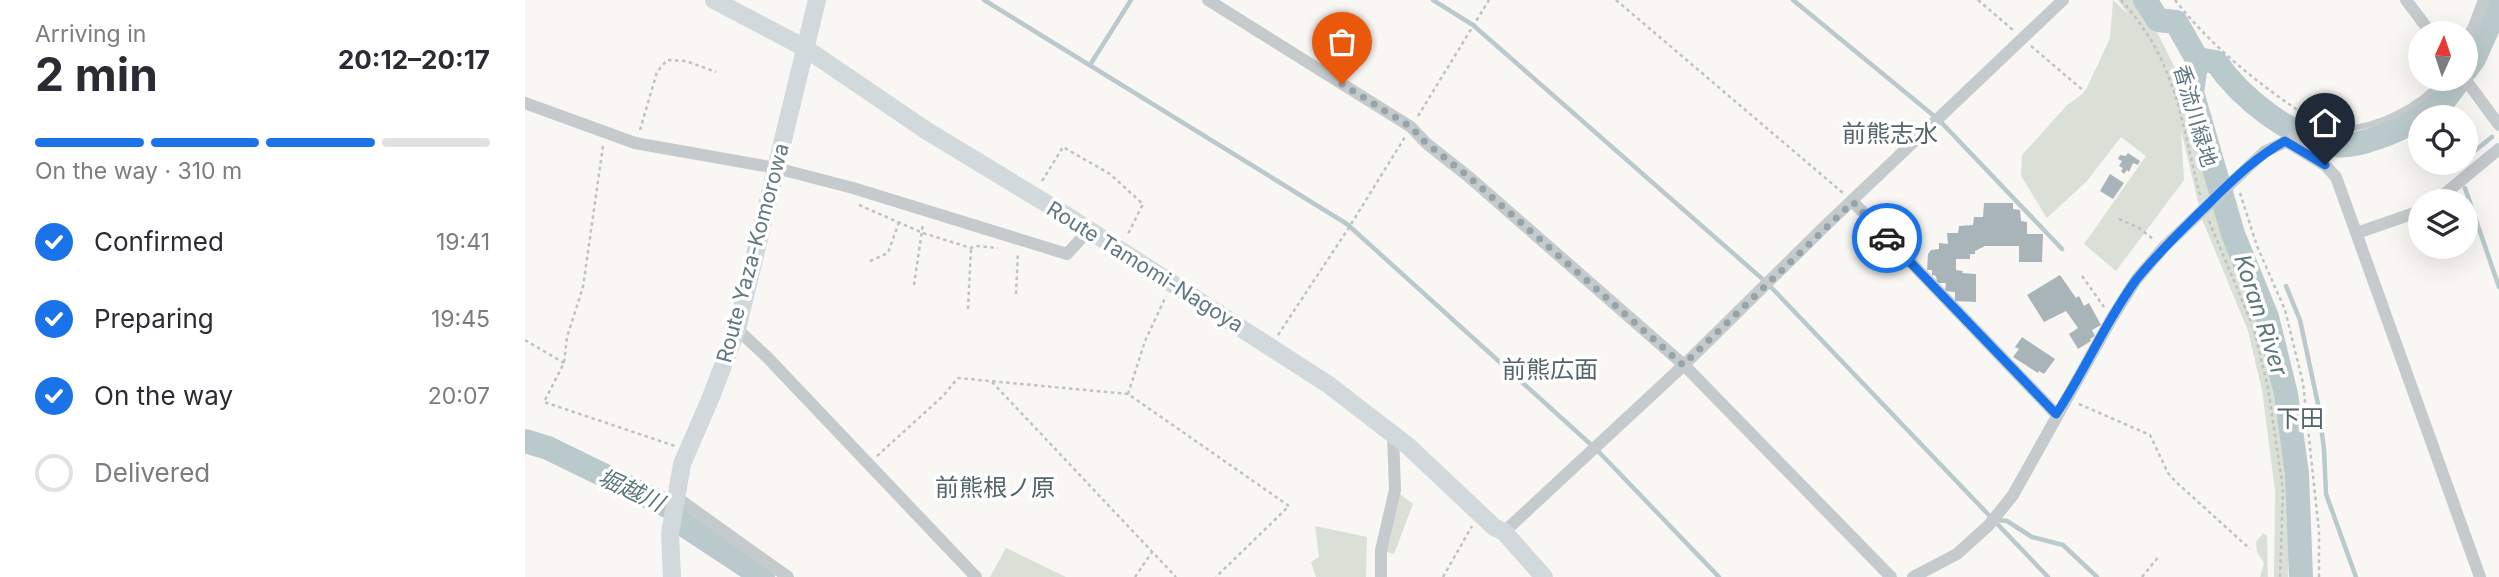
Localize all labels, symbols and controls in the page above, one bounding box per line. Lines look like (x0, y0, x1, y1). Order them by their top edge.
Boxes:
pin (1312, 12.0, 1372, 84)
text: Arriving in (35, 20, 146, 48)
north arrow (2408, 21, 2478, 91)
map controls (2408, 21, 2478, 259)
icon: bag (1323, 23, 1361, 61)
text: 20:12–20:17 (338, 44, 490, 75)
text: 2 min (35, 46, 158, 102)
street label: 香流川緑地 (2169, 62, 2222, 170)
pin (2295, 93, 2355, 165)
icon: home (2306, 104, 2344, 142)
button: locate (2408, 105, 2478, 175)
district label: 前熊志水 (1842, 119, 1938, 148)
street label: Route Yaza-Komorowa (711, 140, 794, 365)
text: On the way · 310 m (35, 157, 242, 185)
button: layers (2408, 189, 2478, 259)
street label: Route Tamomi-Nagoya (1042, 196, 1248, 337)
courier (1852, 203, 1922, 273)
icon: car (1868, 219, 1906, 257)
icon: check (35, 223, 73, 261)
text: Confirmed (94, 226, 224, 257)
text: 19:41 (436, 228, 490, 256)
water label: Koran River (2228, 251, 2294, 380)
icon: check (35, 300, 73, 338)
text: Preparing (94, 303, 214, 334)
text: 19:45 (431, 305, 490, 333)
district label: 前熊広面 (1502, 355, 1598, 384)
icon: check (35, 377, 73, 415)
text: On the way (94, 380, 233, 411)
text: 20:07 (428, 382, 490, 410)
district label: 下田 (2276, 404, 2324, 433)
text: Delivered (94, 457, 210, 488)
water label: 堀越川 (594, 463, 671, 519)
district label: 前熊根ノ原 (935, 473, 1055, 502)

